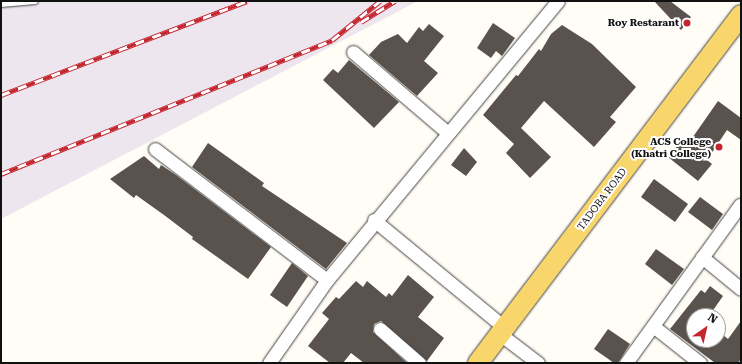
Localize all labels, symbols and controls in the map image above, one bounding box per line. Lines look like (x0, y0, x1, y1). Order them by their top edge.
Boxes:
place label: Roy Restarant (608, 17, 679, 29)
marker: Roy Restarant (682, 18, 692, 28)
place label: ACS College (Khatri College) (631, 135, 711, 158)
marker: ACS College (Khatri College) (714, 142, 724, 152)
street label: TADOBA ROAD (575, 166, 629, 232)
north arrow (686, 308, 726, 348)
text: N (705, 311, 720, 326)

